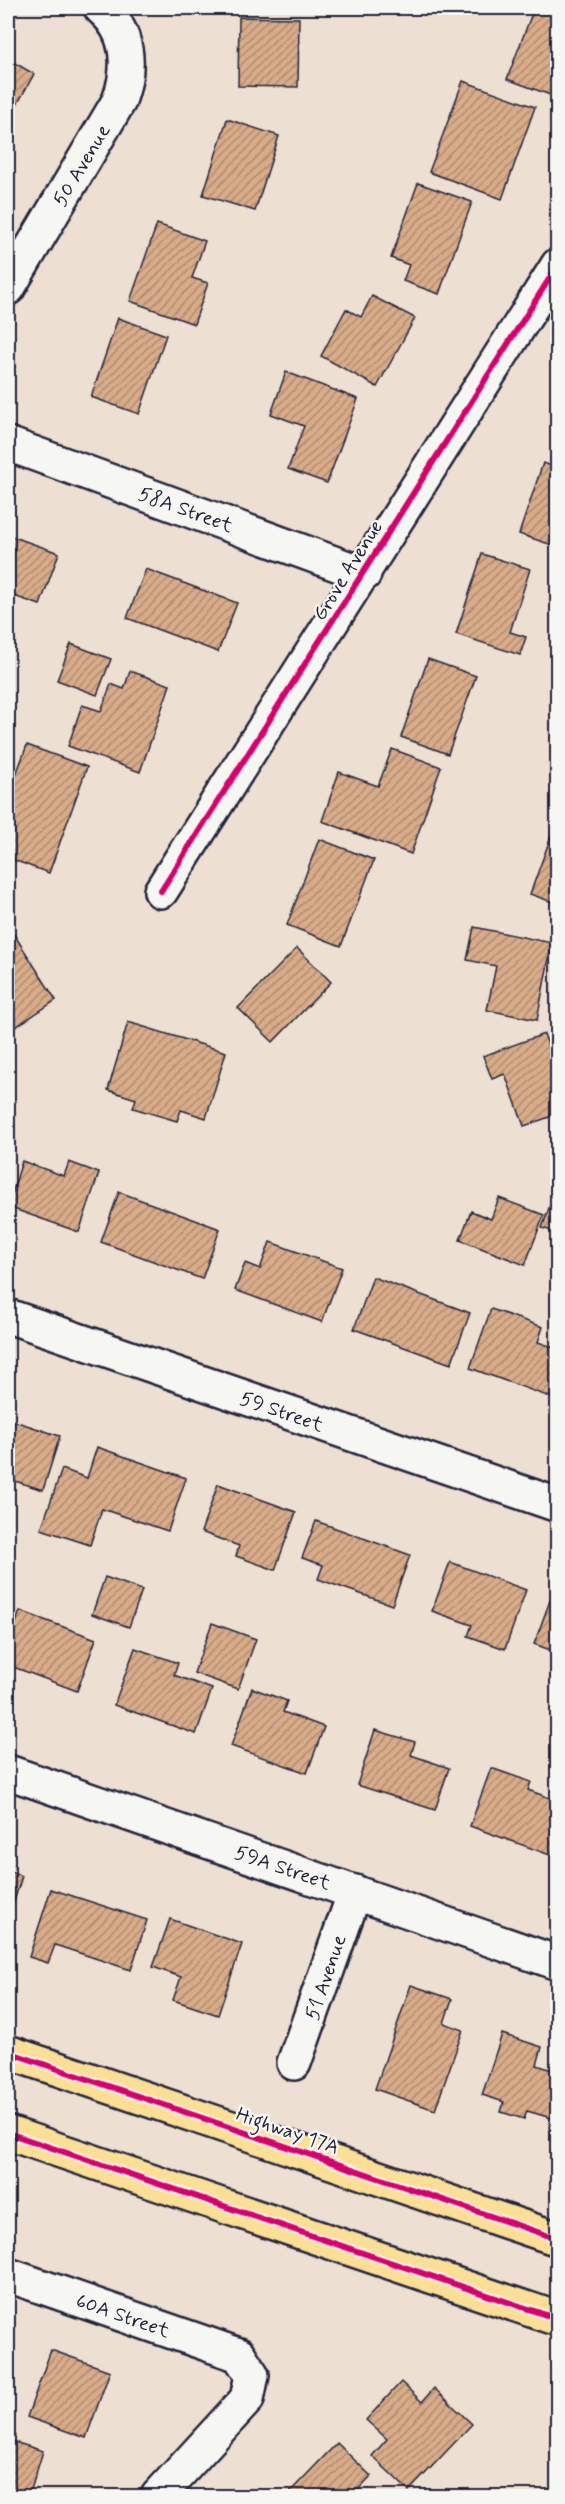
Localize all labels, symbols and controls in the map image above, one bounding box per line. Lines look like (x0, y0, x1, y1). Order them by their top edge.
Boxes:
street label: 50 Avenue (47, 119, 118, 212)
street label: 58A Street (134, 481, 237, 540)
street label: Grove Avenue (307, 516, 390, 626)
street label: 59 Street (236, 1386, 327, 1439)
street label: 59A Street (231, 1839, 334, 1897)
street label: 51 Avenue (299, 1931, 354, 2024)
street label: Highway 17A (232, 2101, 343, 2164)
street label: 60A Street (72, 2288, 173, 2345)

